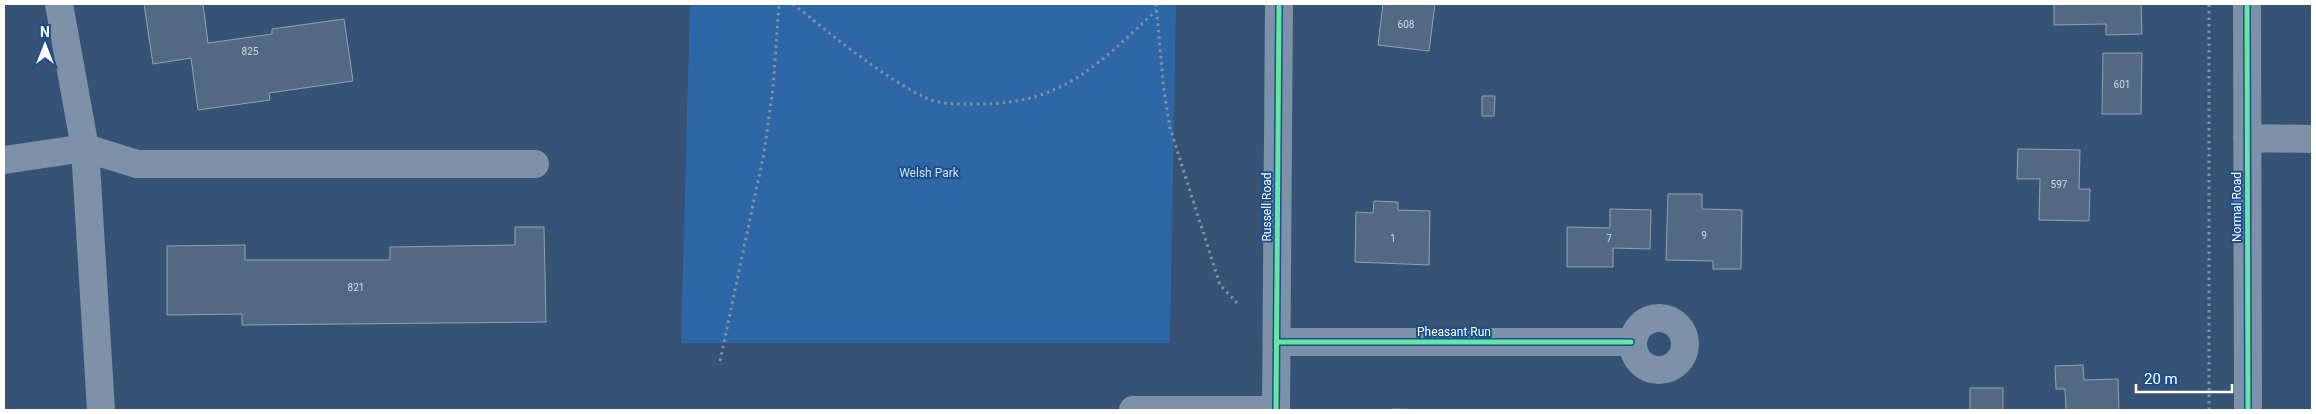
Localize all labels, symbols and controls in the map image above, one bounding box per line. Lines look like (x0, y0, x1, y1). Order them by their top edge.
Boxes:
house number: 608 (1398, 19, 1415, 30)
north arrow (20, 20, 70, 70)
text: N (40, 24, 50, 40)
house number: 825 (242, 46, 259, 57)
house number: 601 (2114, 79, 2130, 90)
park label: Welsh Park (899, 166, 960, 180)
street label: Russell Road (1260, 172, 1274, 242)
street label: Normal Road (2230, 172, 2244, 242)
house number: 597 (2051, 179, 2068, 190)
house number: 9 (1701, 230, 1707, 241)
house number: 1 (1390, 233, 1396, 244)
house number: 7 (1606, 233, 1612, 244)
house number: 821 (348, 282, 364, 293)
street label: Pheasant Run (1417, 325, 1491, 339)
scale bar (2136, 362, 2232, 394)
text: 20 m (2144, 370, 2178, 388)

